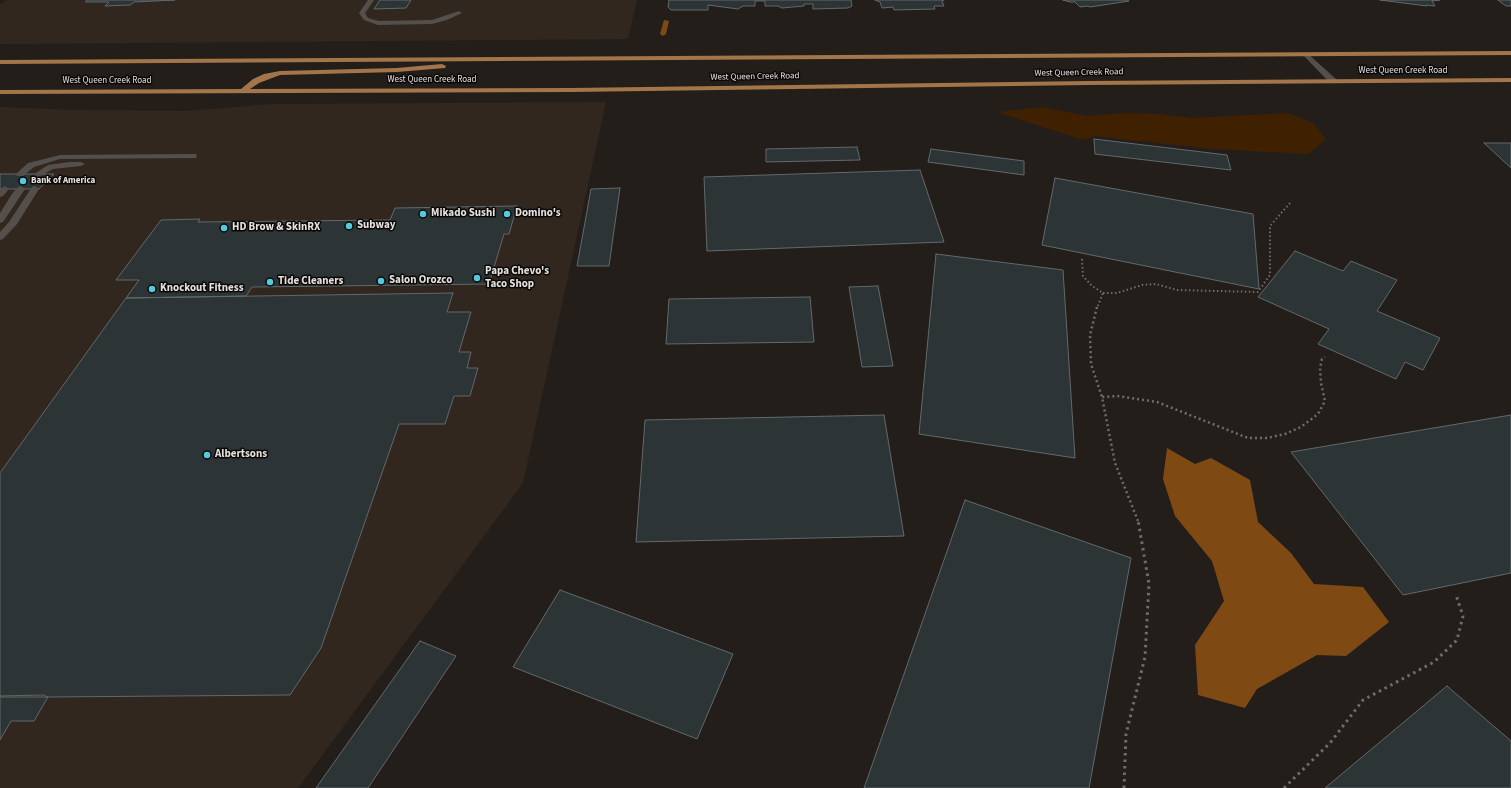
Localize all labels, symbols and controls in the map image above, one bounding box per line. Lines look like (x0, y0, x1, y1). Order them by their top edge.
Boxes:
street label: West Queen Creek Road (1358, 66, 1448, 76)
street label: West Queen Creek Road (1034, 67, 1124, 79)
street label: West Queen Creek Road (710, 71, 800, 83)
street label: West Queen Creek Road (387, 75, 477, 85)
street label: West Queen Creek Road (62, 76, 152, 86)
marker: Bank of America (18, 176, 28, 186)
place label: Bank of America (31, 176, 95, 186)
place label: Mikado Sushi (431, 207, 495, 221)
place label: Domino's (515, 207, 561, 221)
marker: Mikado Sushi (418, 209, 428, 219)
marker: Domino's (502, 209, 512, 219)
place label: Subway (357, 219, 396, 233)
place label: HD Brow & SkinRX (232, 221, 320, 235)
marker: Subway (344, 221, 354, 231)
marker: HD Brow & SkinRX (219, 223, 229, 233)
place label: Papa Chevo's Taco Shop (485, 265, 549, 291)
marker: Papa Chevo's Taco Shop (472, 273, 482, 283)
place label: Salon Orozco (389, 274, 452, 288)
place label: Tide Cleaners (278, 275, 343, 289)
marker: Salon Orozco (376, 276, 386, 286)
marker: Tide Cleaners (265, 277, 275, 287)
place label: Knockout Fitness (160, 282, 244, 296)
marker: Knockout Fitness (147, 284, 157, 294)
place label: Albertsons (215, 448, 267, 462)
marker: Albertsons (202, 450, 212, 460)

